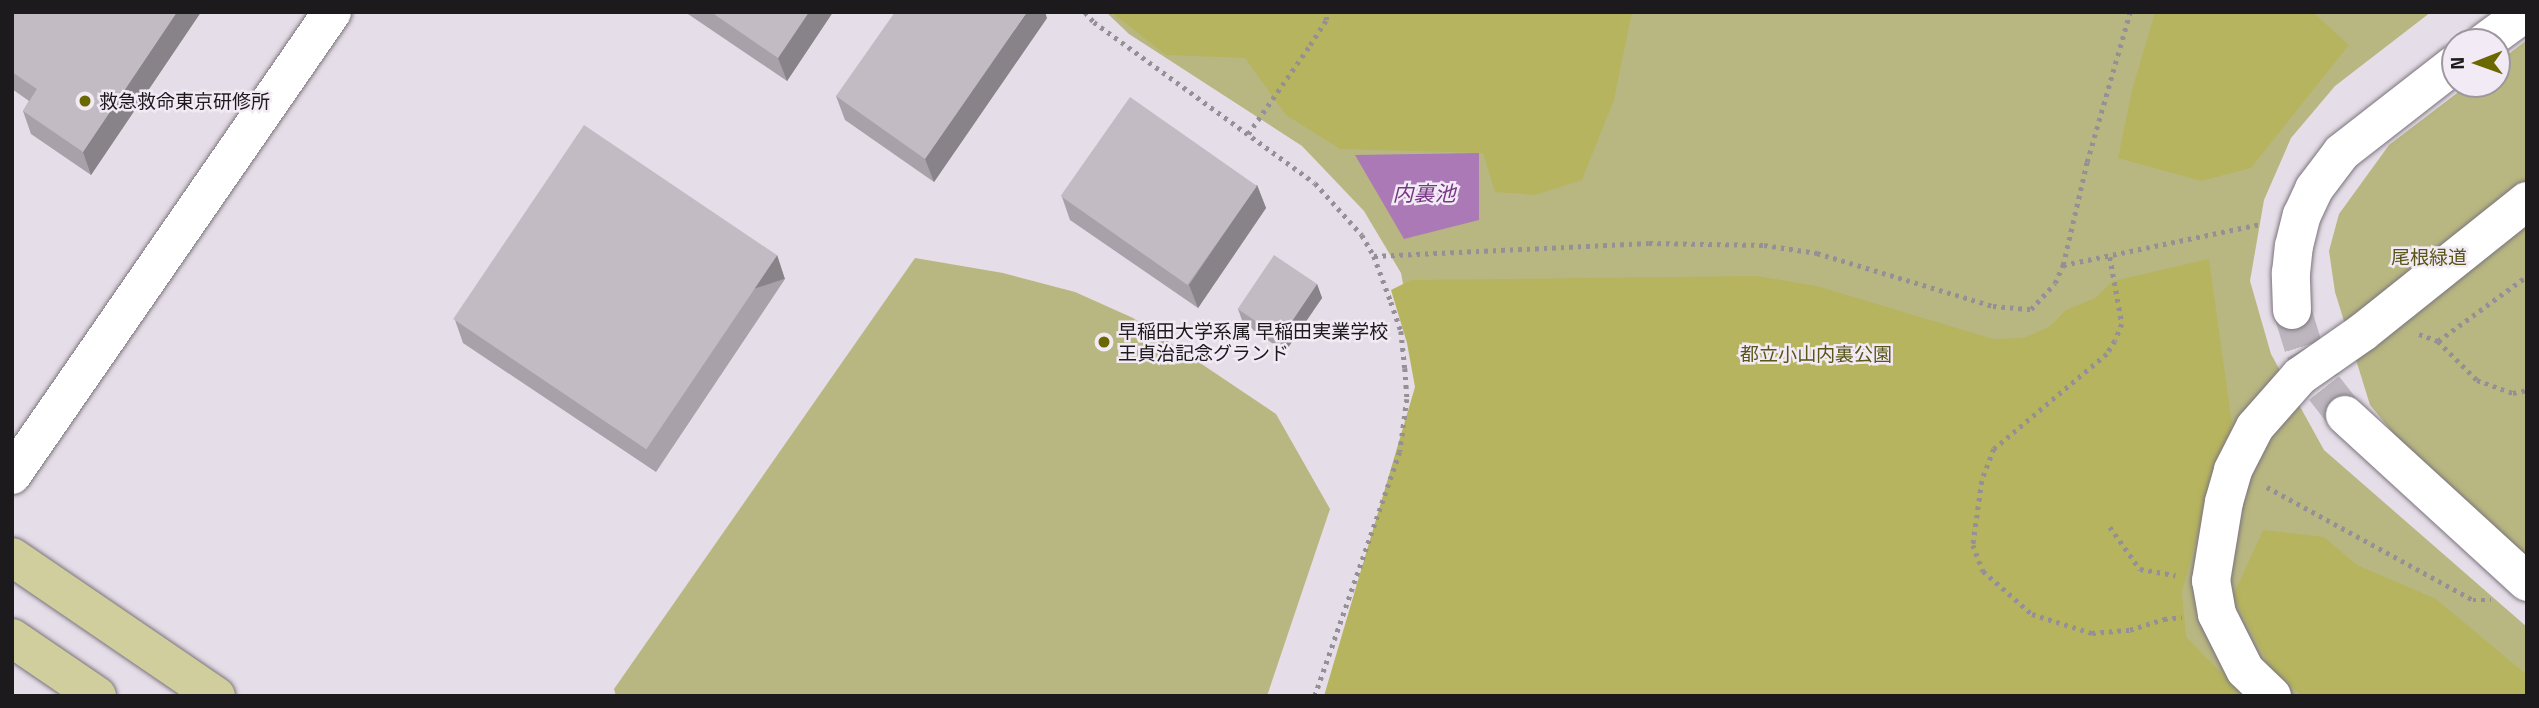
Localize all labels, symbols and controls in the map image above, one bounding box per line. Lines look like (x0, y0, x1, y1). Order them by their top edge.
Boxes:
north arrow (2441, 28, 2511, 98)
text: N (2442, 57, 2471, 70)
place label: 救急救命東京研修所 (99, 90, 270, 112)
marker: 救急救命東京研修所 (77, 93, 93, 109)
water label: 内裏池 (1393, 180, 1455, 206)
park label: 尾根緑道 (2391, 246, 2467, 268)
place label: 早稲田大学系属 早稲田実業学校 王貞治記念グランド (1118, 320, 1388, 364)
marker: 早稲田大学系属 早稲田実業学校 王貞治記念グランド (1096, 334, 1112, 350)
park label: 都立小山内裏公園 (1740, 343, 1892, 365)

